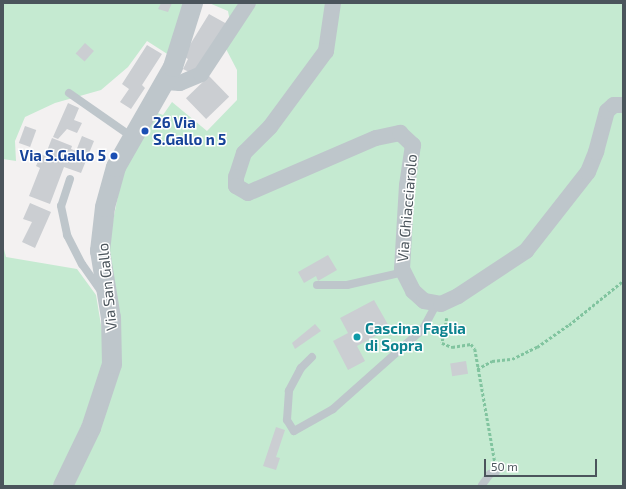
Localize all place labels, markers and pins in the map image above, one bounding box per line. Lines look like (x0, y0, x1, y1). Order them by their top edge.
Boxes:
place label: 26 Via S.Gallo n 5 (153, 113, 226, 148)
marker: 26 Via S.Gallo n 5 (140, 126, 150, 136)
place label: Via S.Gallo 5 (20, 147, 106, 165)
marker: Via S.Gallo 5 (109, 151, 119, 161)
place label: Cascina Faglia di Sopra (365, 319, 466, 354)
marker: Cascina Faglia di Sopra (352, 332, 362, 342)

